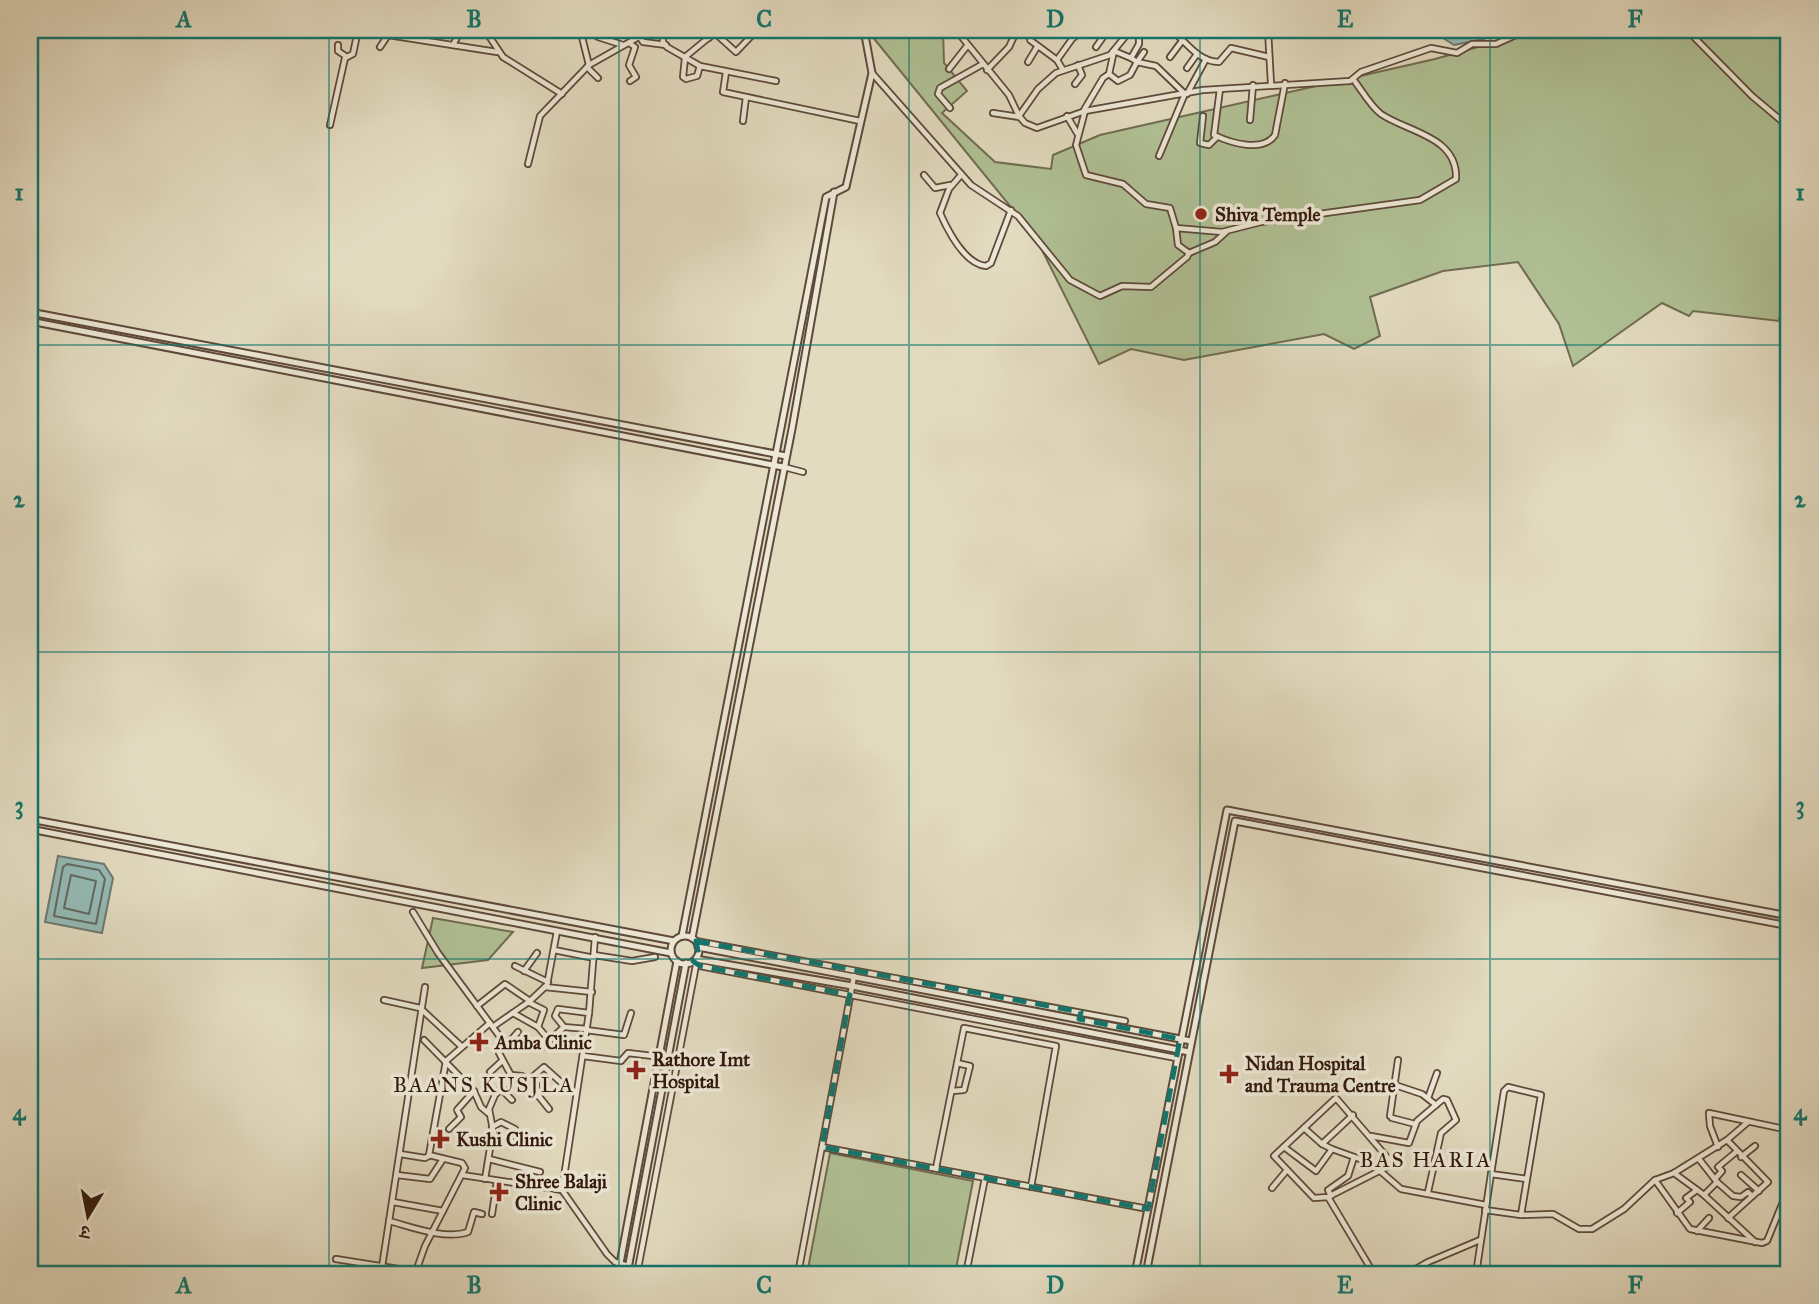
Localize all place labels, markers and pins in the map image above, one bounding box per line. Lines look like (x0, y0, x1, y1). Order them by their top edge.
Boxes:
place label: Shiva Temple (1215, 203, 1321, 227)
marker: Shiva Temple (1193, 206, 1209, 222)
place label: Amba Clinic (493, 1031, 592, 1054)
marker: Amba Clinic (469, 1032, 489, 1052)
place label: Rathore Imt Hospital (652, 1048, 750, 1094)
place label: Nidan Hospital and Trauma Centre (1245, 1052, 1396, 1097)
marker: Rathore Imt Hospital (626, 1060, 646, 1080)
marker: Nidan Hospital and Trauma Centre (1219, 1064, 1239, 1084)
place label: Kushi Clinic (456, 1128, 553, 1151)
marker: Kushi Clinic (430, 1129, 450, 1149)
place label: Shree Balaji Clinic (515, 1170, 608, 1215)
marker: Shree Balaji Clinic (489, 1182, 509, 1202)

